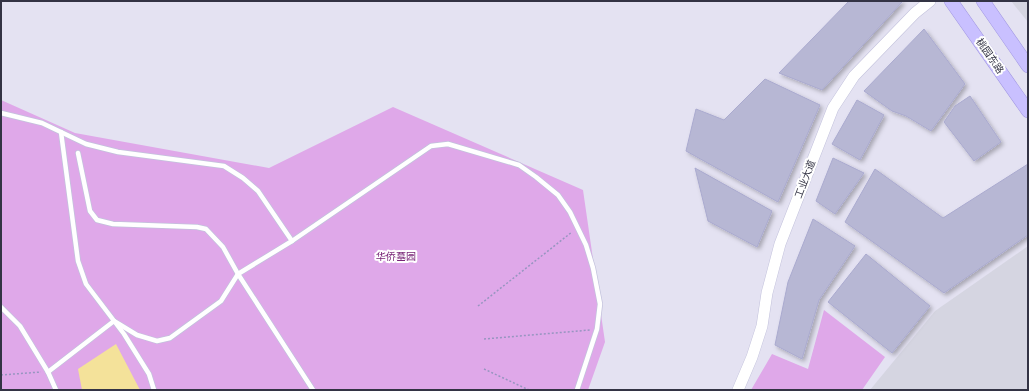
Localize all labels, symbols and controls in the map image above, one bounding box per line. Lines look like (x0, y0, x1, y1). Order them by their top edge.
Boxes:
street label: 桃园东路 (974, 36, 1006, 76)
street label: 工业大道 (793, 158, 817, 200)
park label: 华侨墓园 (376, 251, 416, 262)

